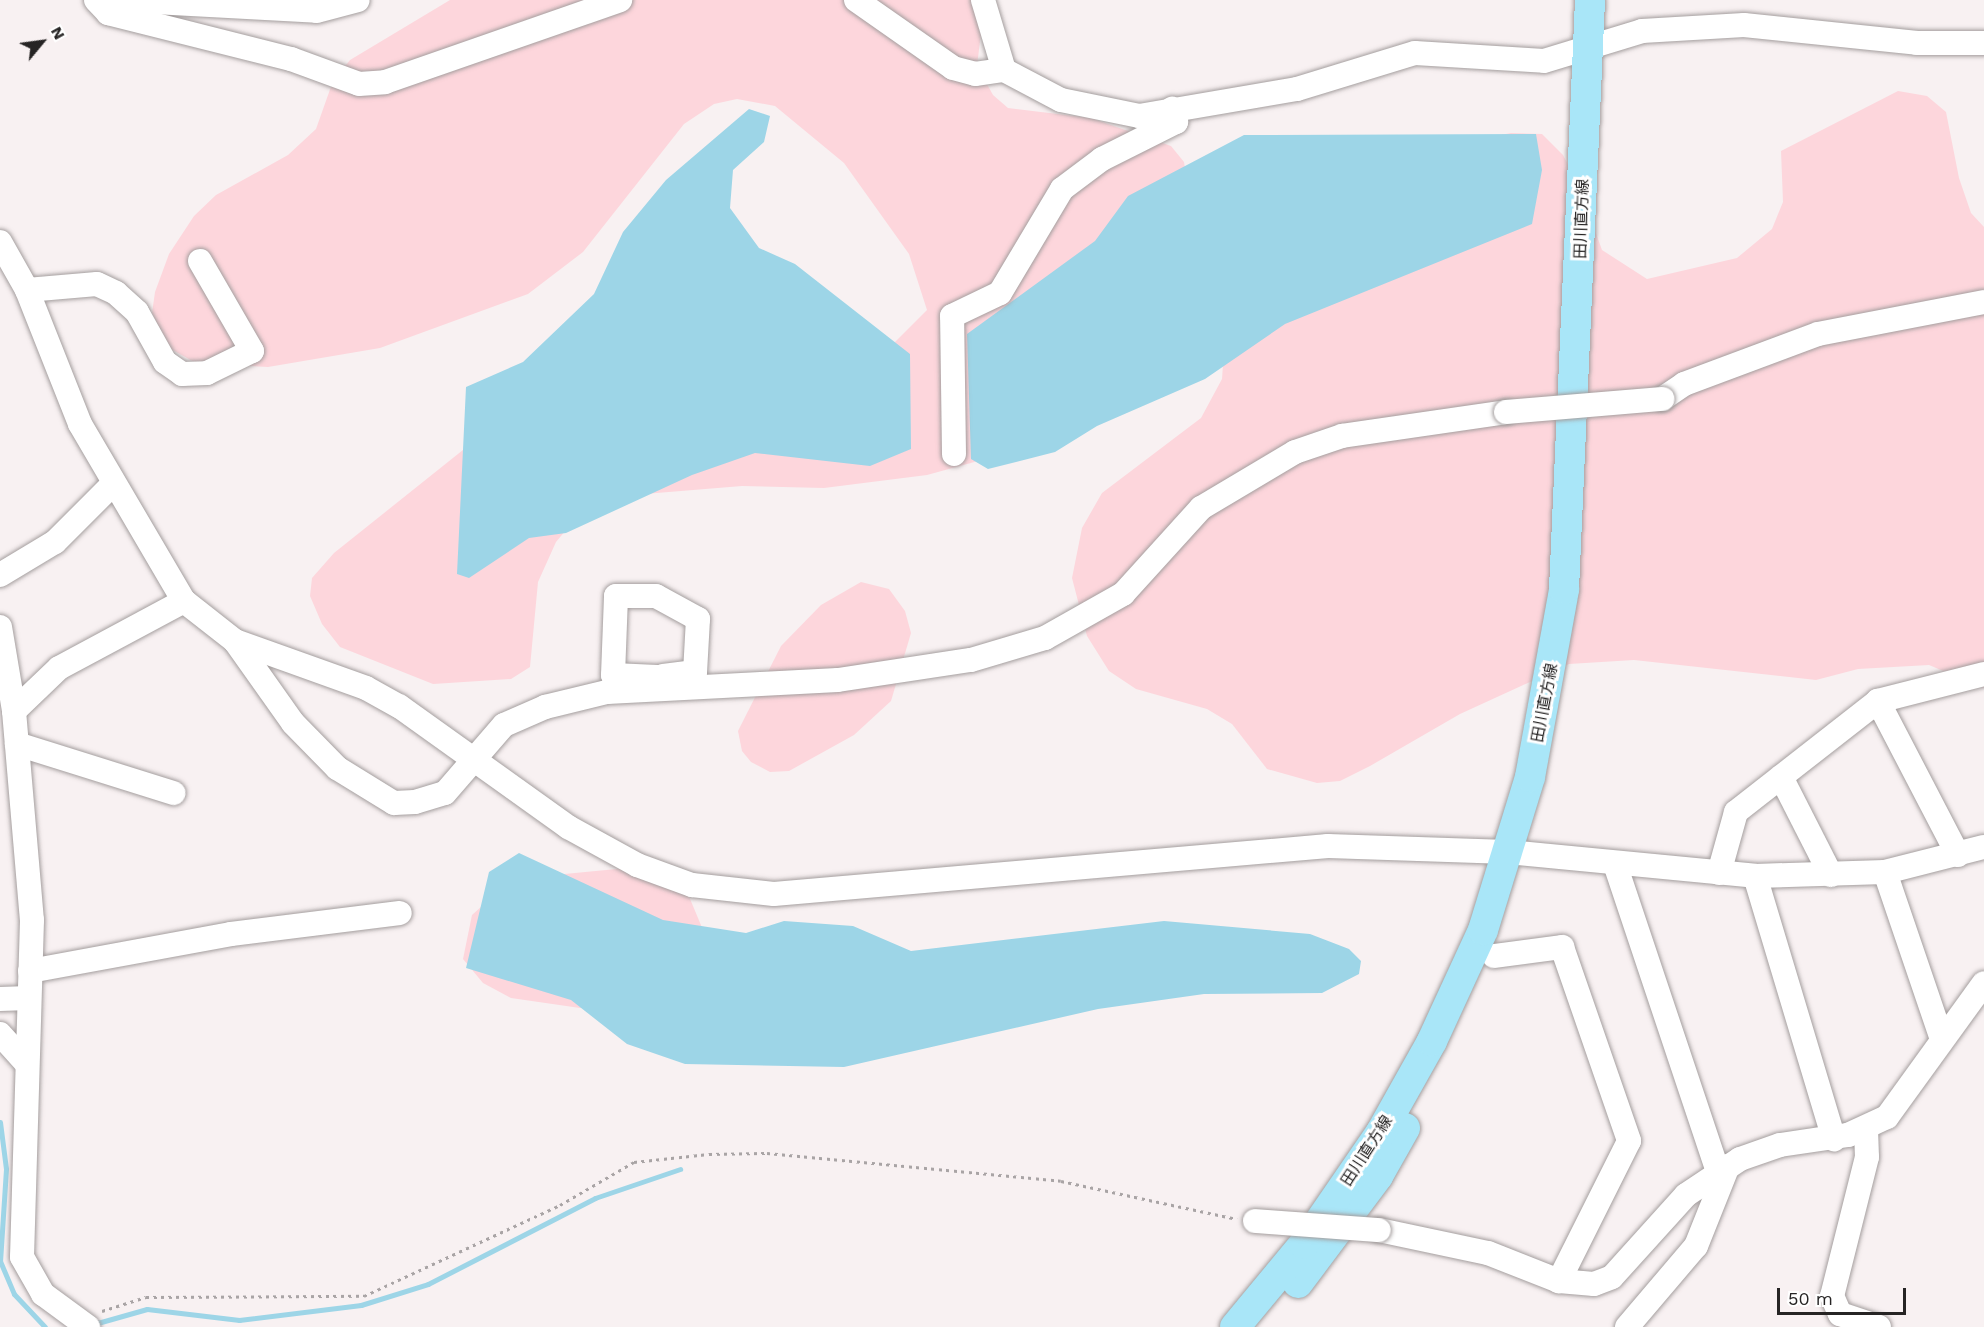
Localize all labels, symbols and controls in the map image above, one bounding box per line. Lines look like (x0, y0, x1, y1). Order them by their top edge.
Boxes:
north arrow (12, 12, 72, 72)
text: N (47, 23, 69, 43)
street label: 田川直方線 (1571, 179, 1593, 259)
street label: 田川直方線 (1528, 662, 1562, 744)
street label: 田川直方線 (1337, 1112, 1397, 1190)
scale bar (1780, 1276, 1909, 1314)
text: 50 m (1788, 1288, 1833, 1309)

